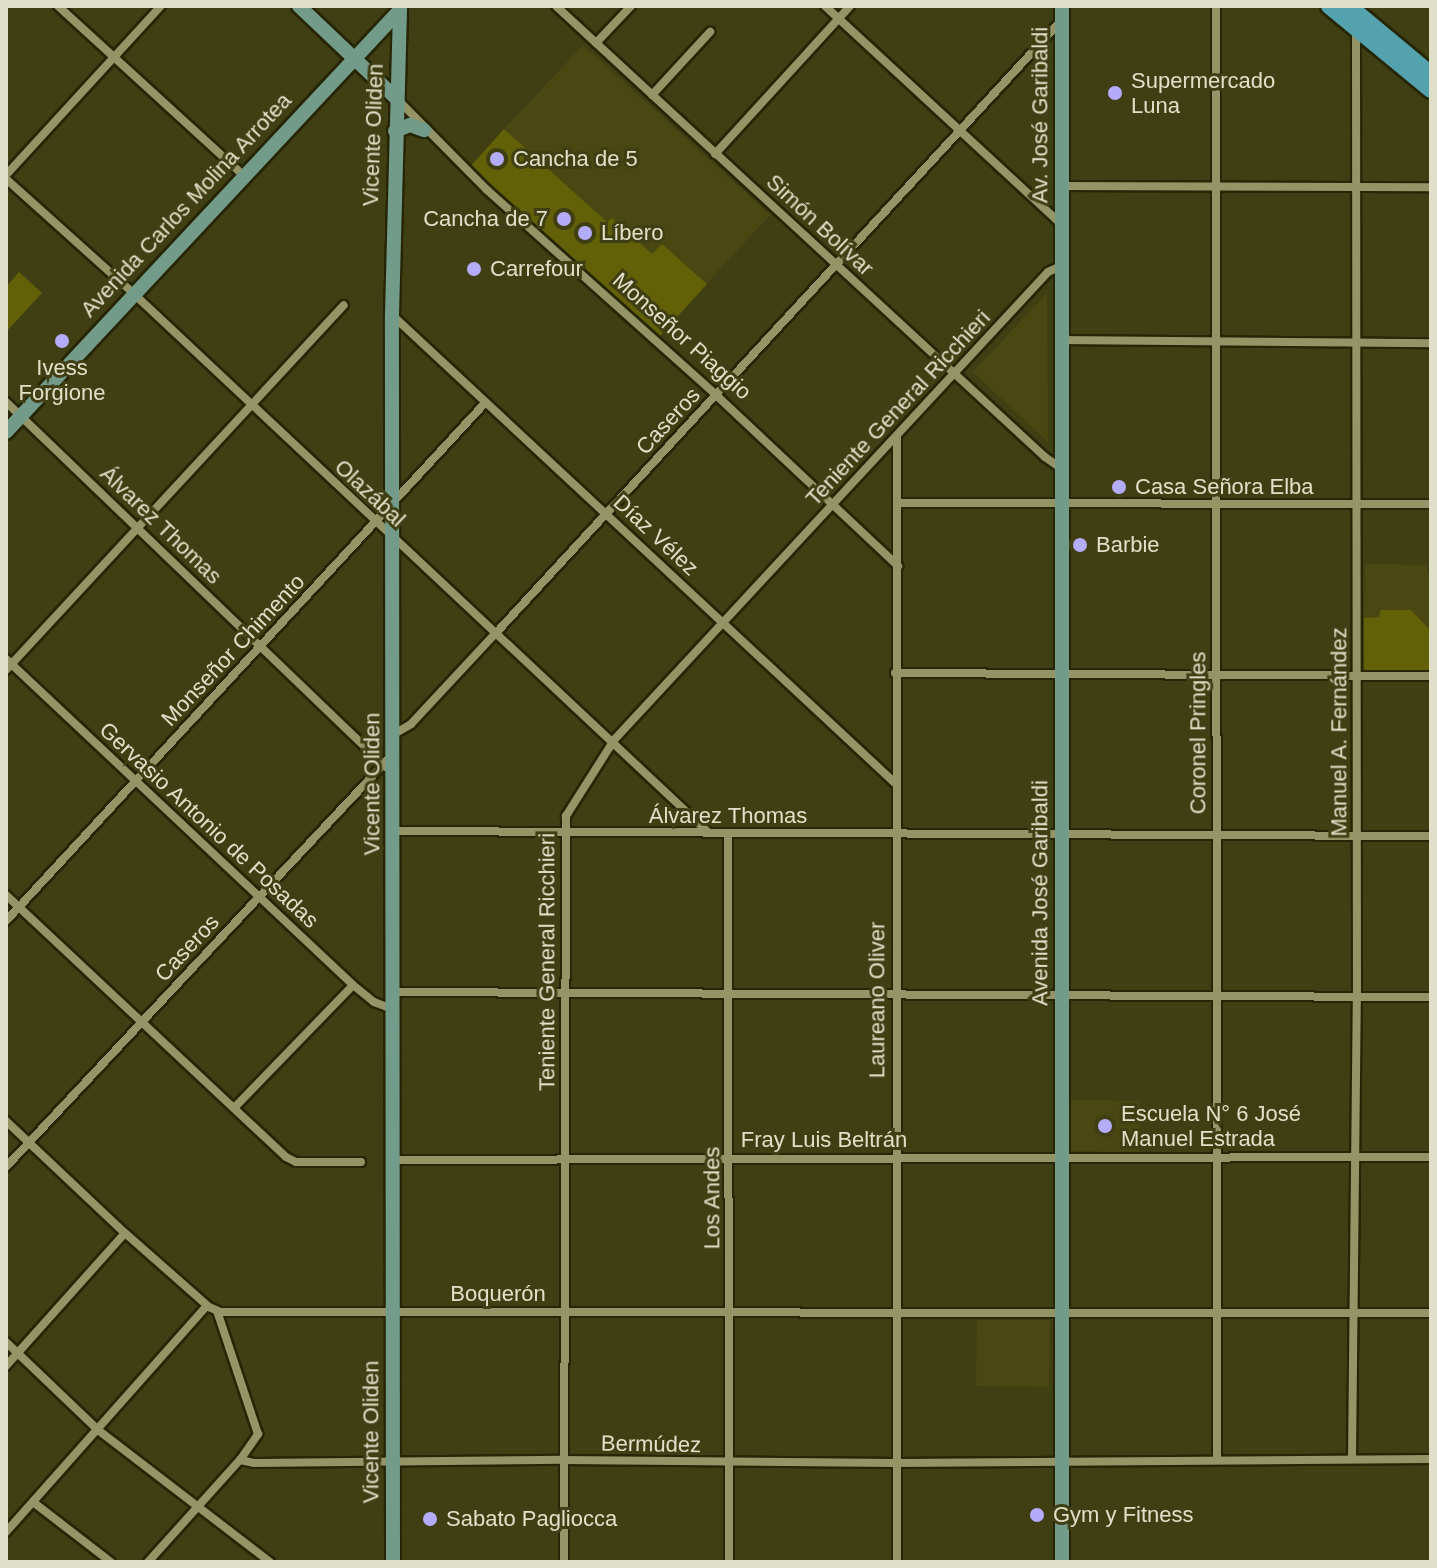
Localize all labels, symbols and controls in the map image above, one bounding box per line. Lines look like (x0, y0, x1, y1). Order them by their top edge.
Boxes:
street label: Av. José Garibaldi (1027, 27, 1053, 203)
street label: Vicente Oliden (357, 63, 389, 207)
place label: Supermercado Luna (1131, 67, 1275, 118)
marker: Supermercado Luna (1106, 84, 1124, 102)
street label: Avenida Carlos Molina Arrotea (75, 87, 297, 323)
place label: Cancha de 5 (513, 146, 638, 172)
marker: Cancha de 5 (488, 150, 506, 168)
street label: Simón Bolívar (761, 169, 879, 281)
place label: Cancha de 7 (423, 206, 548, 232)
marker: Cancha de 7 (555, 210, 573, 228)
place label: Líbero (601, 220, 663, 246)
marker: Líbero (576, 224, 594, 242)
place label: Carrefour (490, 256, 583, 282)
marker: Carrefour (465, 260, 483, 278)
street label: Monseñor Piaggio (607, 267, 757, 405)
street label: Teniente General Ricchieri (800, 305, 996, 511)
marker: Ivess Forgione (53, 332, 71, 350)
place label: Ivess Forgione (19, 354, 105, 406)
street label: Caseros (630, 382, 706, 460)
street label: Olazábal (329, 454, 411, 532)
street label: Álvarez Thomas (95, 460, 227, 590)
place label: Casa Señora Elba (1135, 474, 1314, 500)
marker: Casa Señora Elba (1110, 478, 1128, 496)
street label: Díaz Vélez (608, 489, 704, 581)
place label: Barbie (1096, 532, 1160, 558)
marker: Barbie (1071, 536, 1089, 554)
street label: Monseñor Chimento (156, 569, 310, 731)
street label: Manuel A. Fernández (1326, 627, 1352, 837)
street label: Coronel Pringles (1185, 652, 1211, 814)
street label: Vicente Oliden (359, 713, 385, 855)
street label: Gervasio Antonio de Posadas (94, 716, 324, 934)
street label: Avenida José Garibaldi (1027, 780, 1053, 1006)
street label: Álvarez Thomas (649, 803, 807, 829)
street label: Teniente General Ricchieri (534, 833, 560, 1091)
street label: Caseros (149, 909, 225, 987)
street label: Laureano Oliver (864, 922, 890, 1078)
place label: Escuela N° 6 José Manuel Estrada (1121, 1100, 1301, 1152)
marker: Escuela N° 6 José Manuel Estrada (1096, 1117, 1114, 1135)
street label: Fray Luis Beltrán (741, 1127, 907, 1153)
street label: Los Andes (699, 1146, 725, 1250)
street label: Boquerón (450, 1281, 546, 1307)
street label: Vicente Oliden (358, 1361, 384, 1503)
street label: Bermúdez (601, 1430, 701, 1458)
place label: Gym y Fitness (1053, 1502, 1194, 1528)
place label: Sabato Pagliocca (446, 1506, 617, 1532)
marker: Gym y Fitness (1028, 1506, 1046, 1524)
marker: Sabato Pagliocca (421, 1510, 439, 1528)

